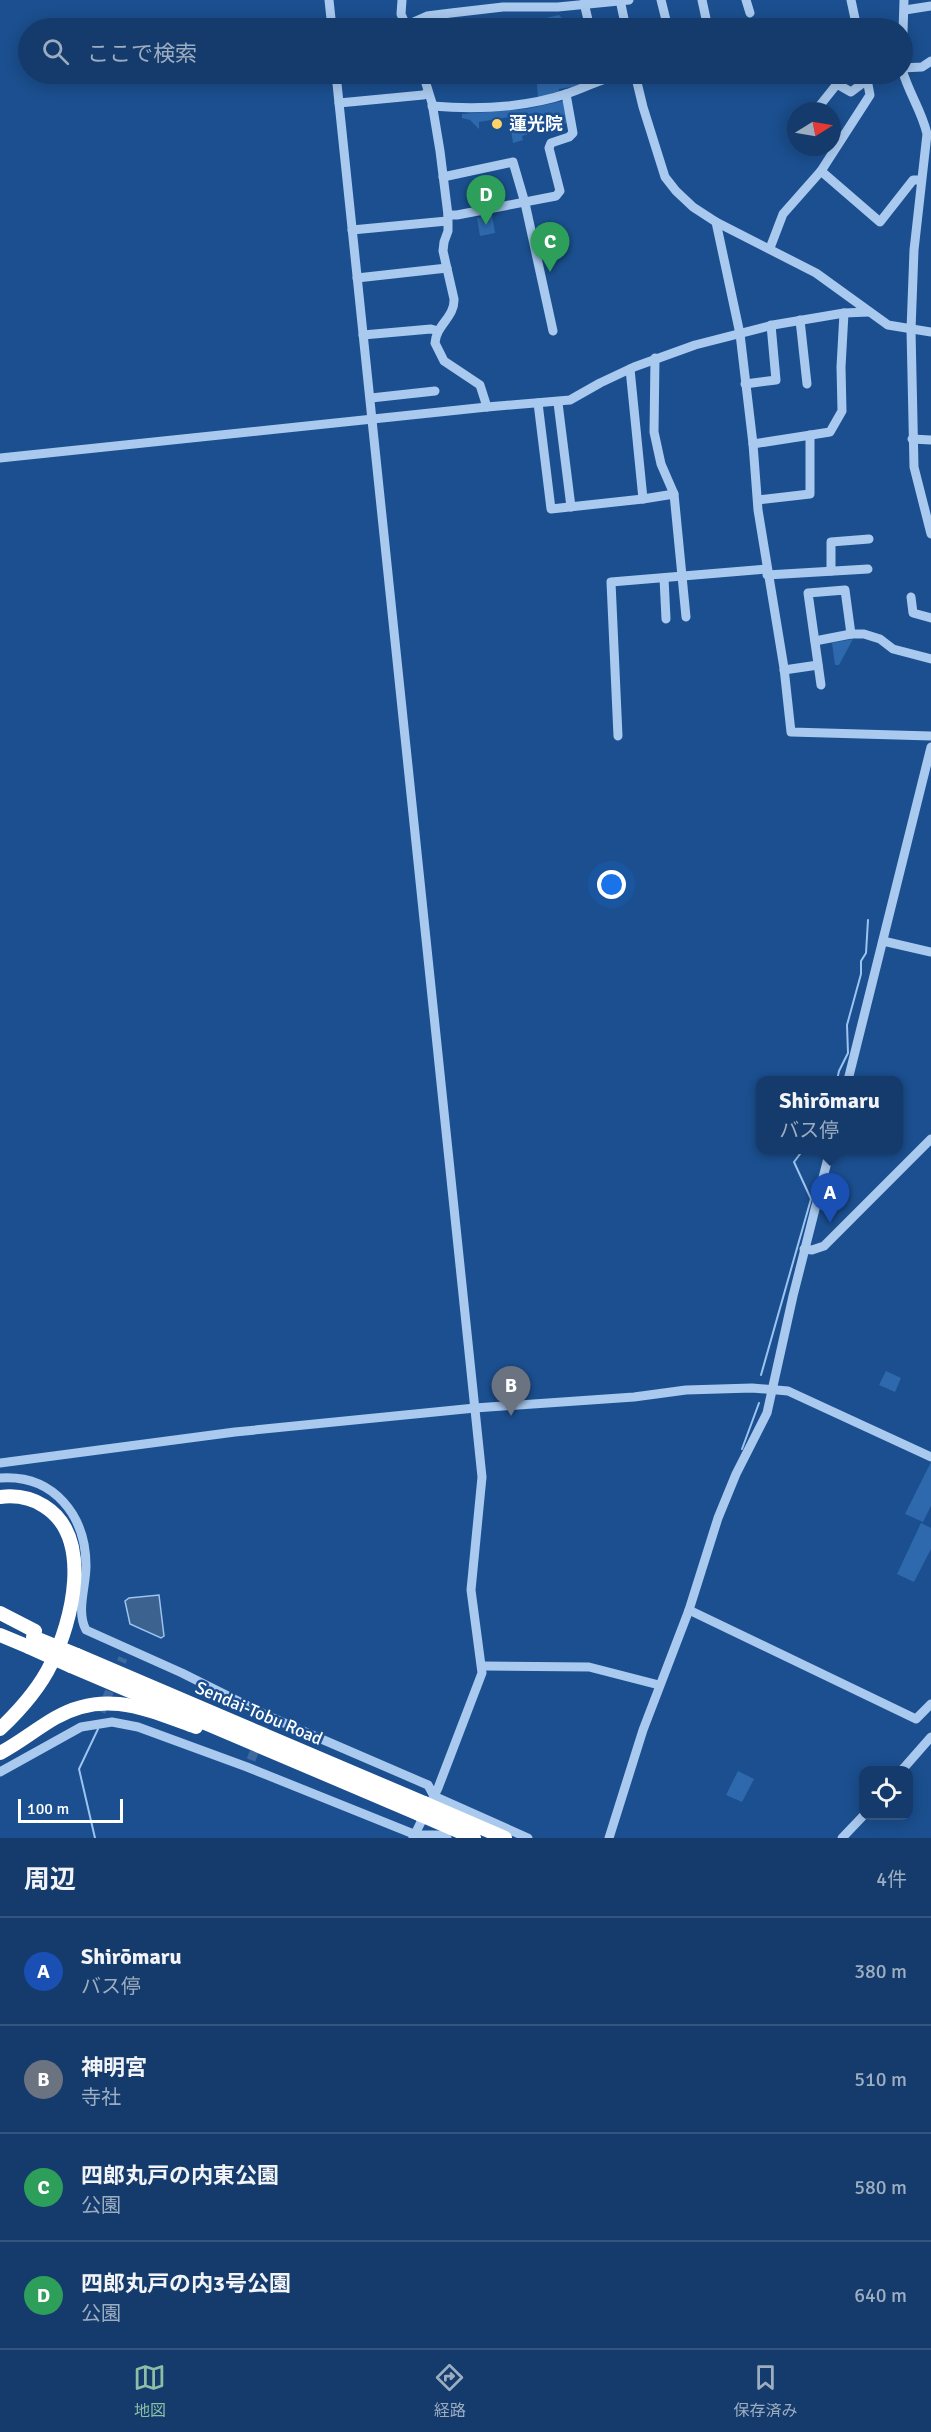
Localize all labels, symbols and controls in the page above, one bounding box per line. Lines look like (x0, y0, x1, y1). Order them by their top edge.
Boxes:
search box (18, 18, 913, 84)
icon: search (39, 35, 72, 68)
text: ここで検索 (87, 40, 197, 67)
north arrow (787, 102, 841, 156)
place label: 蓮光院 (509, 113, 563, 135)
marker: 蓮光院 (490, 117, 504, 131)
pin: D (466, 176, 506, 225)
pin: C (530, 222, 570, 272)
your location (597, 870, 626, 899)
popup (756, 1076, 903, 1154)
text: Shirōmaru (779, 1087, 880, 1114)
text: バス停 (779, 1118, 839, 1143)
pin: A (810, 1174, 850, 1223)
pin: B (492, 1366, 530, 1416)
street label: Sendai-Tobu Road (192, 1676, 326, 1750)
map controls (859, 1766, 913, 1820)
button: locate (859, 1766, 913, 1820)
scale bar (18, 1796, 123, 1824)
text: 100 m (27, 1799, 69, 1819)
text: 周辺 (24, 1864, 76, 1896)
text: 4件 (876, 1867, 907, 1892)
text: Shirōmaru (81, 1943, 182, 1970)
text: A (37, 1959, 50, 1984)
text: 380 m (854, 1959, 907, 1984)
text: バス停 (81, 1974, 141, 1999)
text: 神明宮 (81, 2054, 147, 2081)
text: B (37, 2067, 50, 2092)
text: 510 m (854, 2067, 907, 2092)
text: 寺社 (81, 2085, 121, 2110)
text: 四郎丸戸の内東公園 (81, 2162, 279, 2189)
text: C (37, 2175, 50, 2200)
text: 580 m (854, 2175, 907, 2200)
text: 公園 (81, 2193, 121, 2218)
text: 四郎丸戸の内3号公園 (81, 2270, 291, 2297)
text: D (37, 2283, 50, 2308)
text: 640 m (854, 2283, 907, 2308)
text: 公園 (81, 2301, 121, 2326)
tab: 地図 (133, 2361, 166, 2421)
tab: 経路 (433, 2361, 466, 2421)
tab: 保存済み (733, 2361, 797, 2421)

